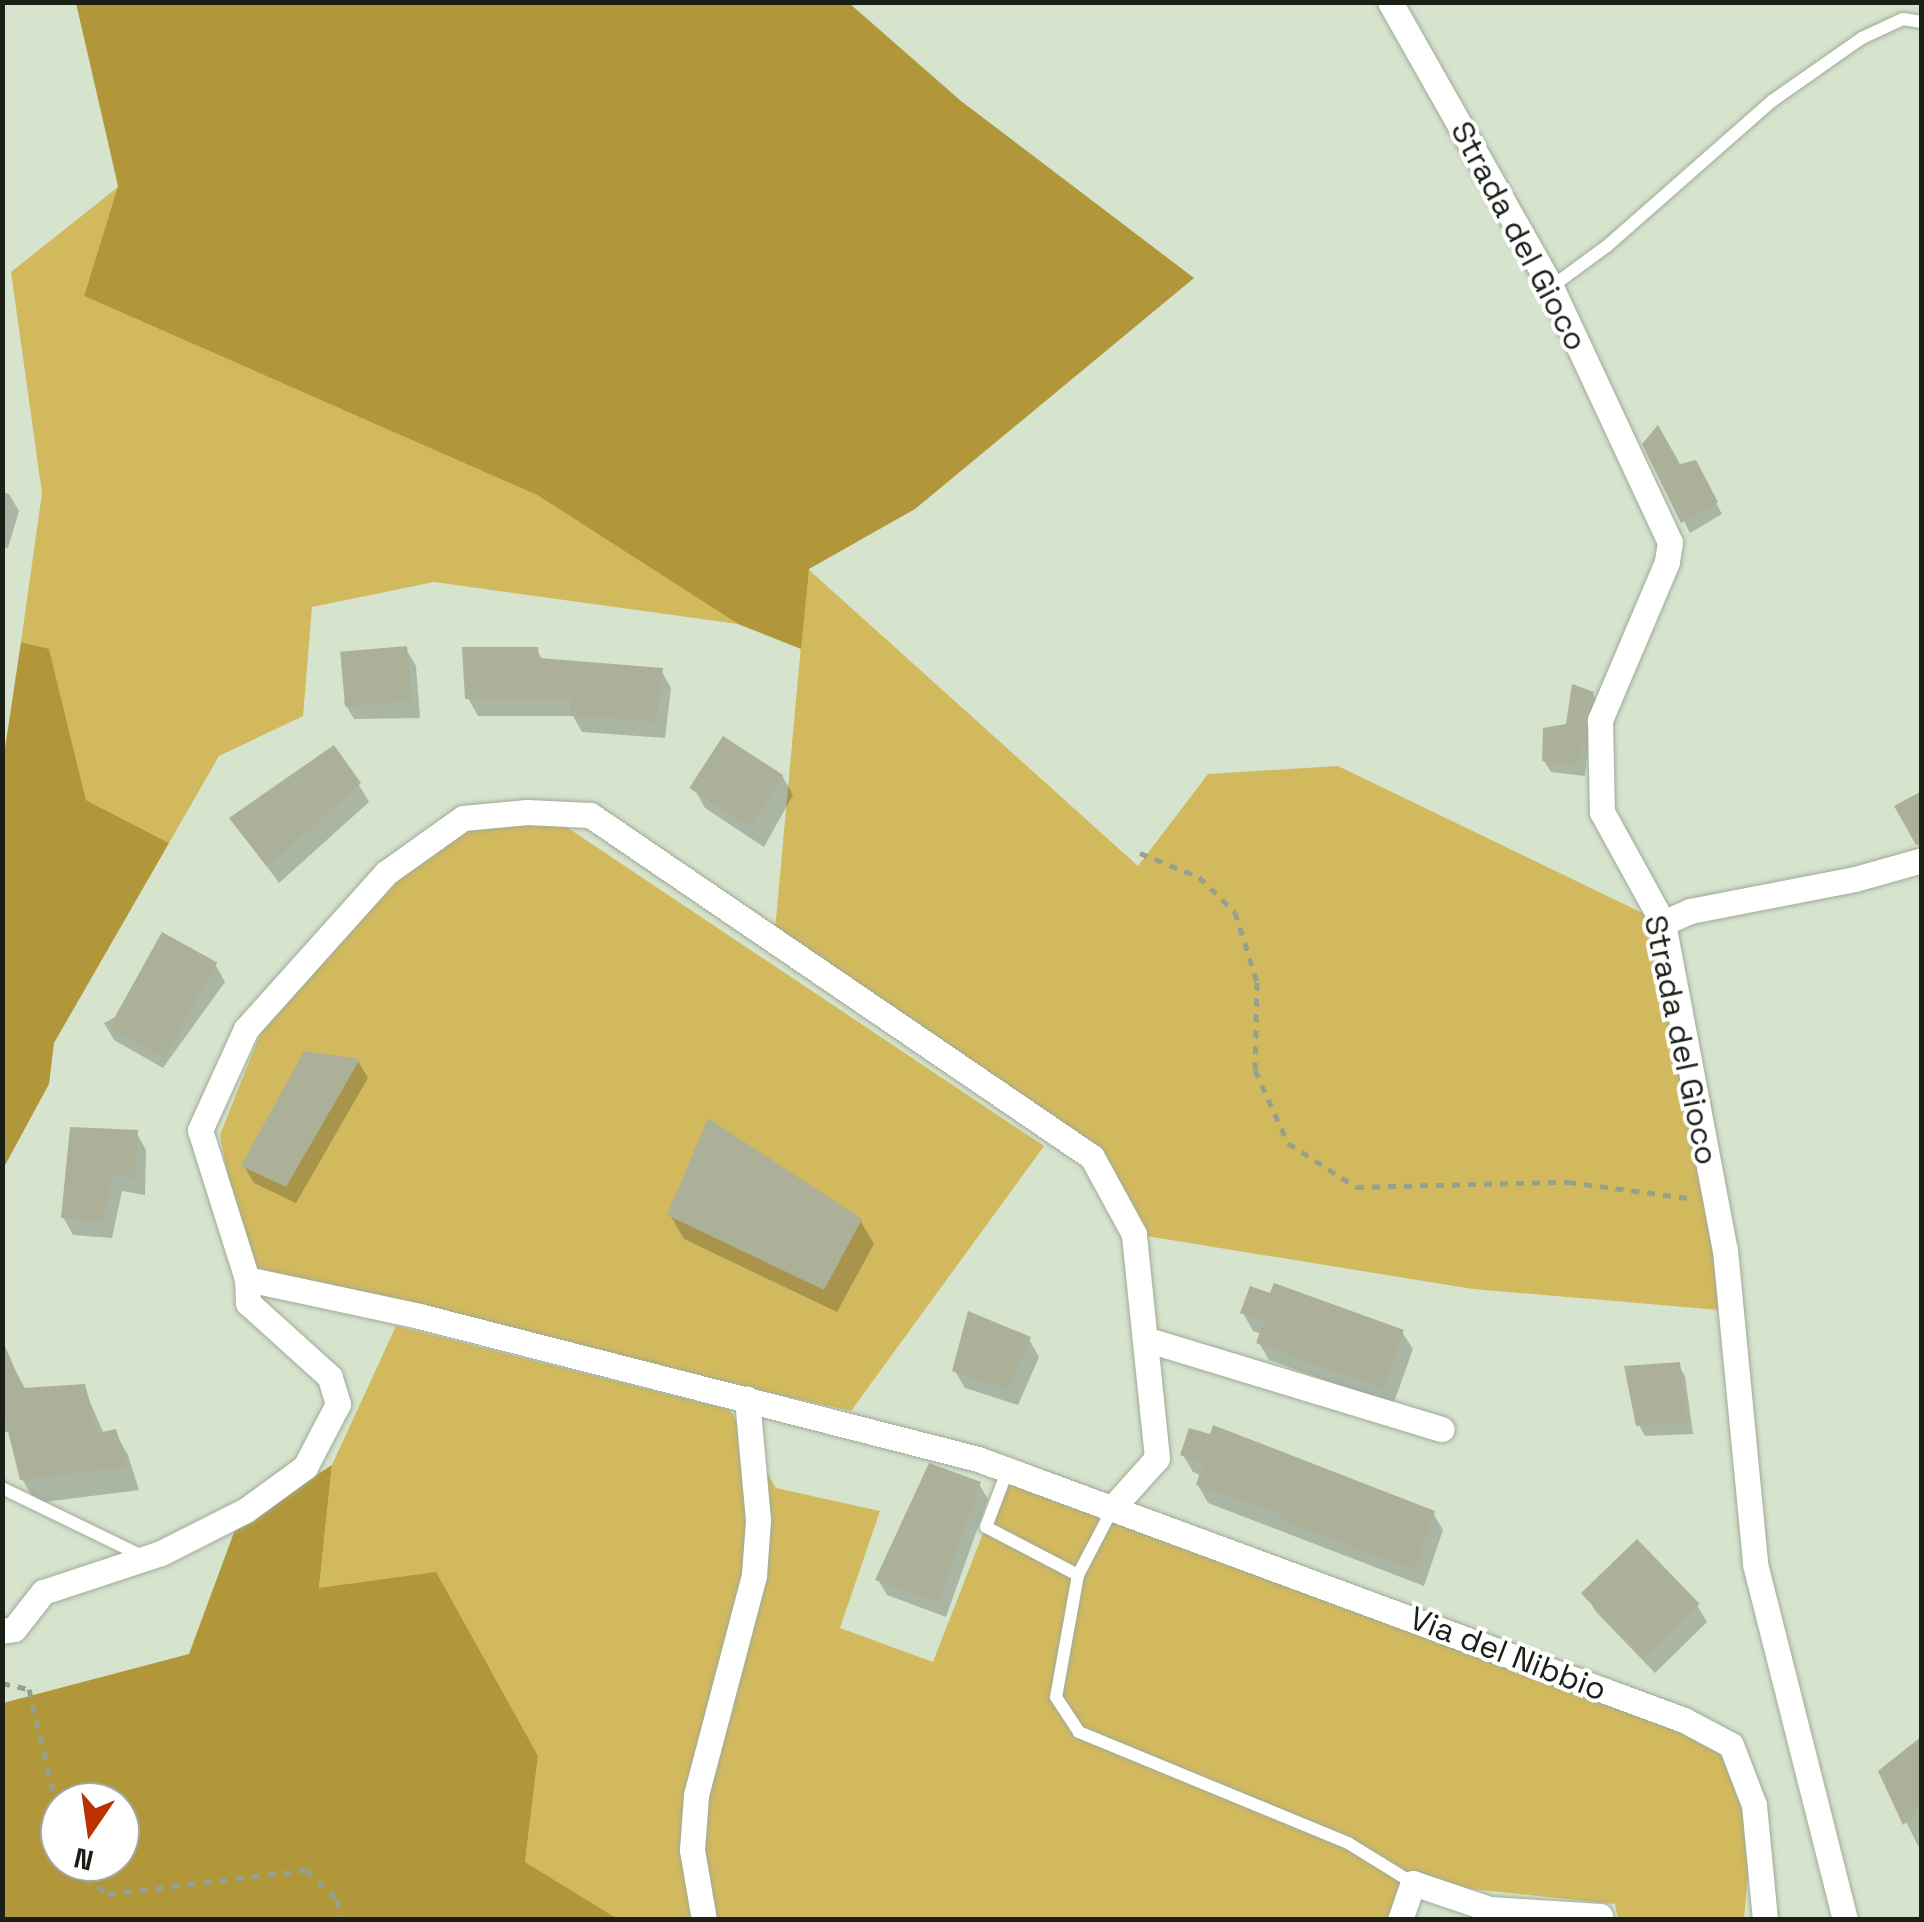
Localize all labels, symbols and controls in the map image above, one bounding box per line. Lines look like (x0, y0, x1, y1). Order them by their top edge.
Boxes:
street label: Strada del Gioco (1442, 115, 1596, 357)
street label: Strada del Gioco (1636, 912, 1726, 1168)
street label: Via del Nibbio (1404, 1599, 1612, 1709)
north arrow (40, 1782, 140, 1882)
text: N (71, 1840, 97, 1879)

